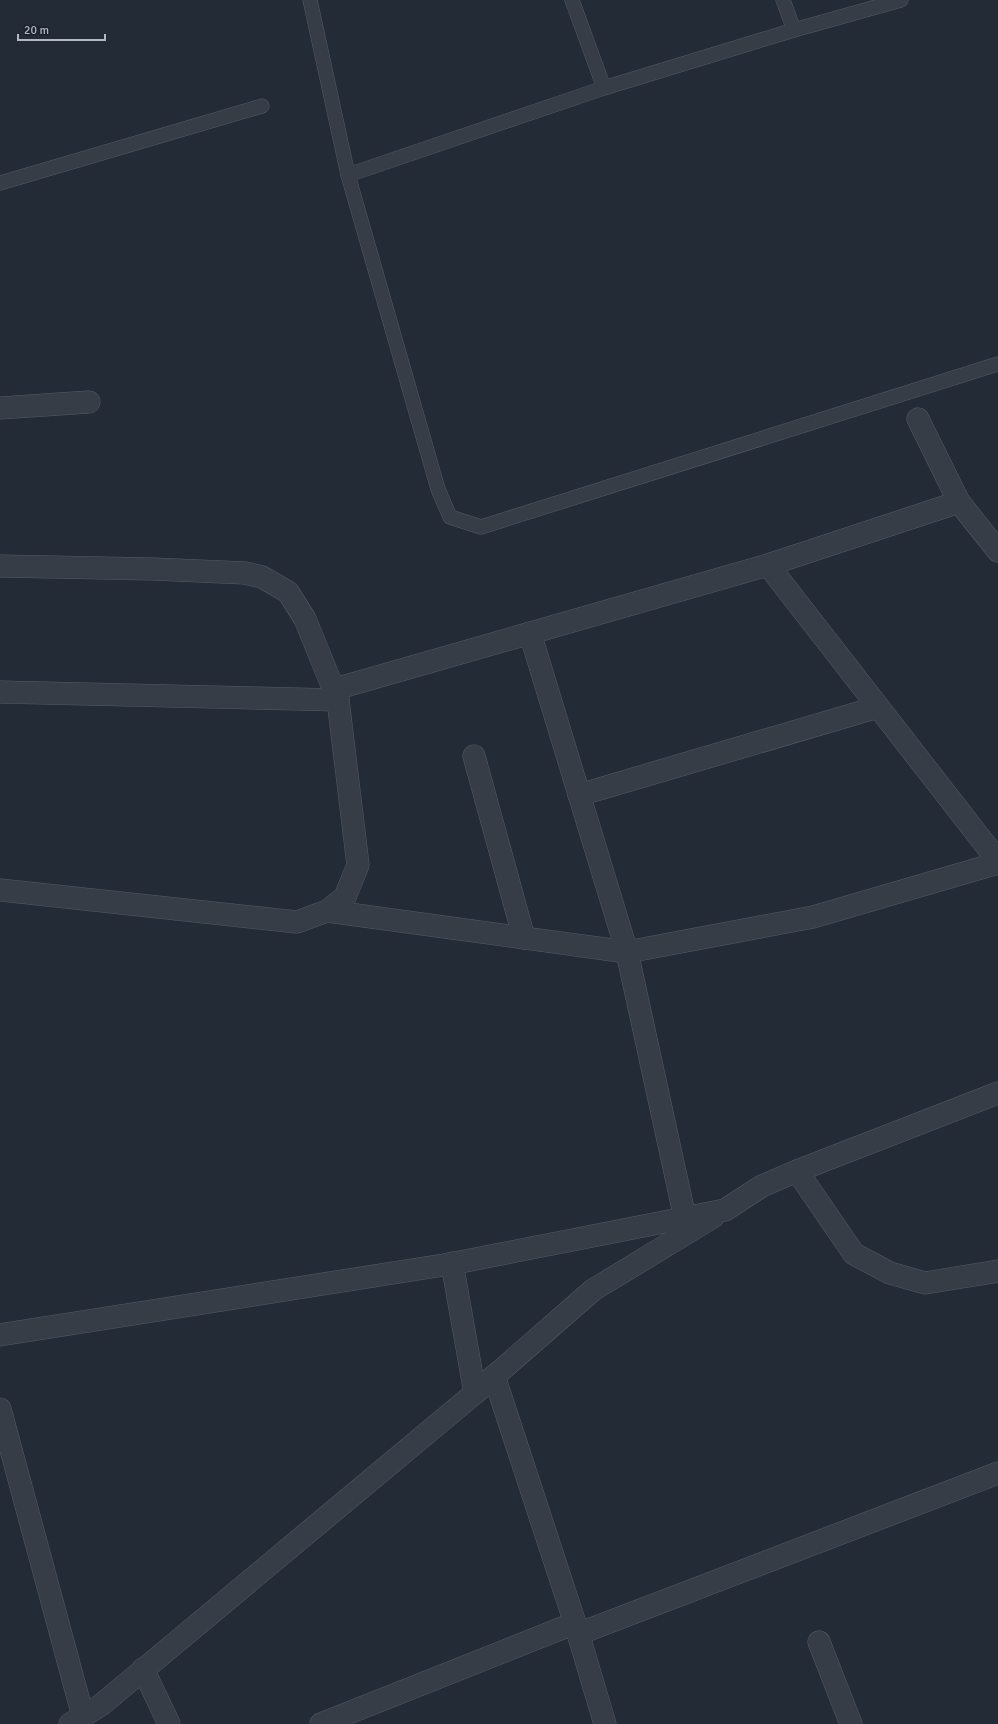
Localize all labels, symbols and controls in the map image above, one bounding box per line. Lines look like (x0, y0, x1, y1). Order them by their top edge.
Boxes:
scale bar (18, 16, 105, 42)
text: 20 m (24, 23, 49, 38)

